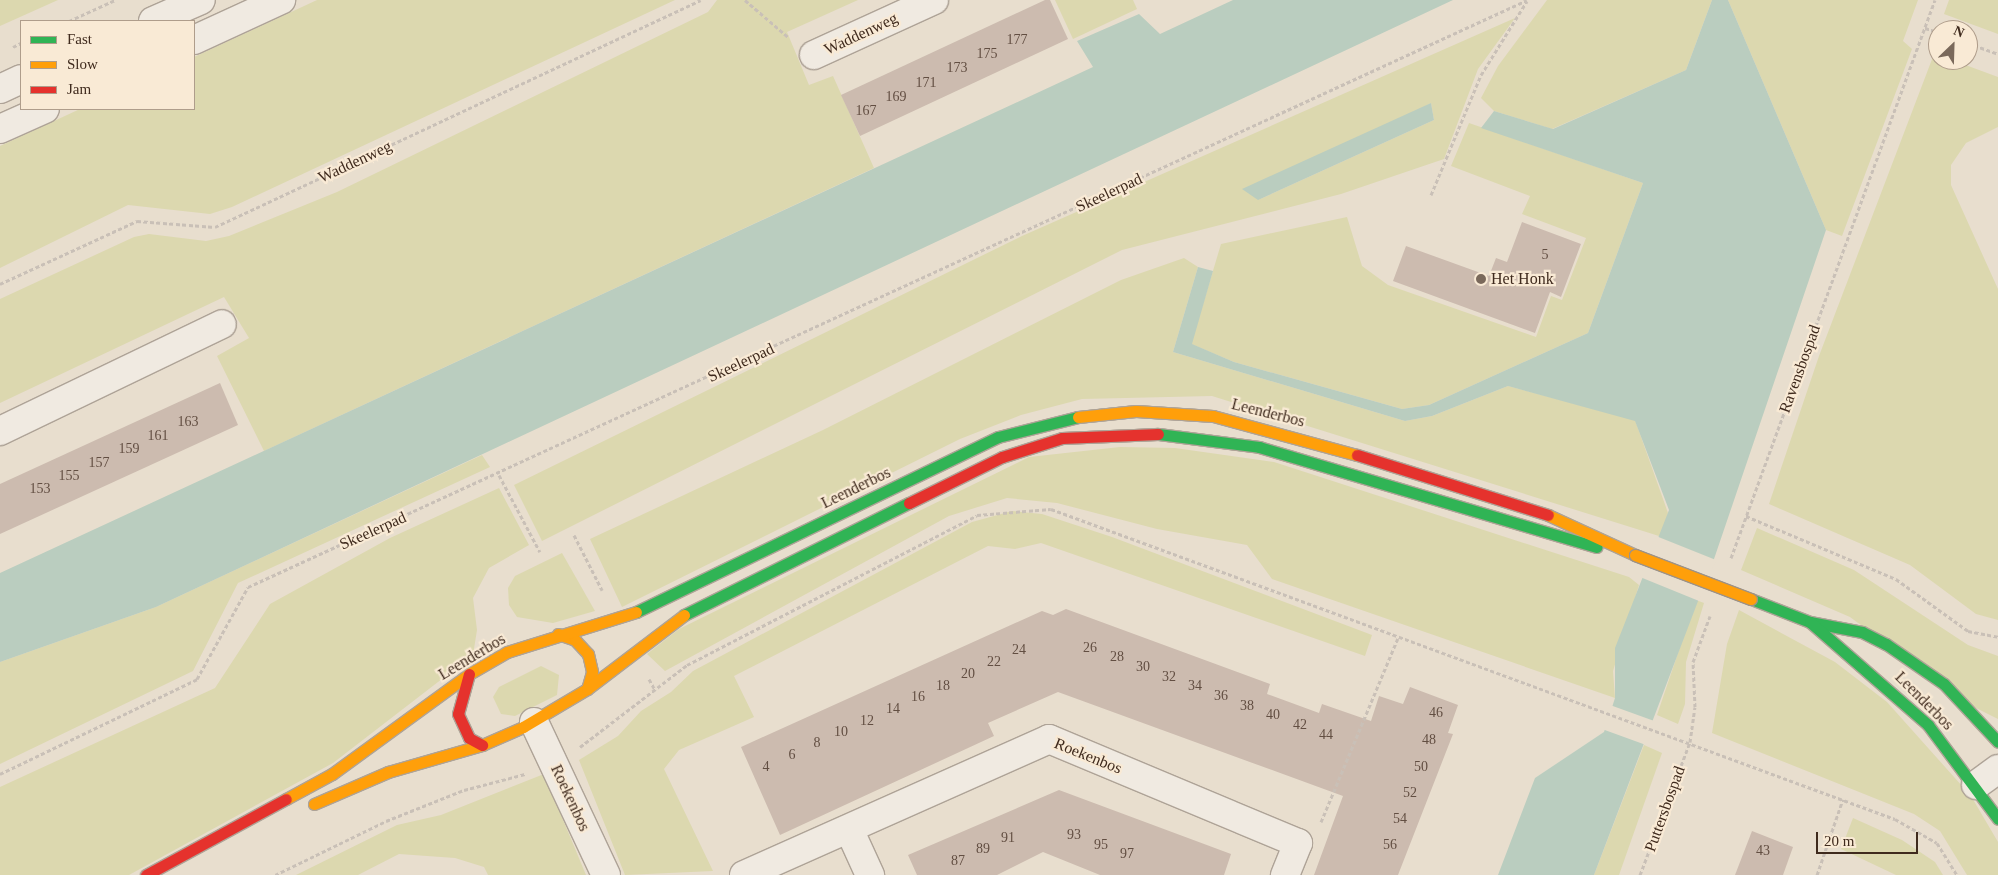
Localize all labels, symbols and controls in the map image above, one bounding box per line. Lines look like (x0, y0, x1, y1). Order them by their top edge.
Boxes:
street label: Waddenweg (821, 9, 901, 59)
legend (20, 20, 195, 110)
north arrow (1928, 20, 1978, 70)
text: N (1951, 23, 1967, 41)
text: Fast (67, 31, 92, 47)
house number: 177 (1006, 32, 1028, 48)
house number: 175 (976, 46, 998, 62)
text: Slow (67, 56, 98, 72)
house number: 173 (946, 60, 968, 76)
house number: 171 (916, 75, 936, 91)
text: Jam (67, 81, 91, 97)
house number: 169 (886, 89, 906, 105)
house number: 167 (856, 103, 876, 119)
street label: Waddenweg (315, 137, 395, 187)
street label: Skeelerpad (1073, 169, 1145, 217)
house number: 5 (1542, 247, 1548, 263)
place label: Het Honk (1491, 269, 1554, 289)
marker: Het Honk (1475, 273, 1487, 285)
street label: Ravensbospad (1775, 322, 1825, 416)
street label: Skeelerpad (705, 339, 777, 387)
street label: Leenderbos (1229, 395, 1307, 431)
house number: 163 (178, 414, 198, 430)
house number: 161 (148, 428, 168, 444)
house number: 159 (119, 441, 140, 457)
house number: 157 (89, 455, 110, 471)
street label: Leenderbos (818, 463, 894, 513)
house number: 155 (59, 468, 80, 484)
house number: 153 (30, 481, 50, 497)
street label: Skeelerpad (337, 508, 409, 554)
street label: Leenderbos (435, 630, 509, 684)
house number: 26 (1083, 640, 1097, 656)
house number: 24 (1012, 642, 1026, 658)
house number: 28 (1110, 649, 1124, 665)
house number: 22 (987, 654, 1001, 670)
house number: 30 (1136, 659, 1150, 675)
house number: 20 (961, 666, 975, 682)
street label: Leenderbos (1891, 668, 1957, 734)
house number: 32 (1162, 669, 1176, 685)
house number: 18 (936, 678, 950, 694)
house number: 34 (1188, 678, 1202, 694)
house number: 36 (1214, 688, 1228, 704)
house number: 16 (911, 689, 925, 705)
house number: 38 (1240, 698, 1254, 714)
house number: 14 (886, 701, 900, 717)
house number: 46 (1429, 705, 1443, 721)
house number: 40 (1266, 707, 1280, 723)
house number: 12 (860, 713, 874, 729)
house number: 42 (1293, 717, 1307, 733)
house number: 10 (834, 724, 848, 740)
house number: 44 (1319, 727, 1333, 743)
house number: 48 (1422, 732, 1436, 748)
street label: Roekenbos (1051, 734, 1125, 778)
house number: 8 (814, 735, 820, 751)
house number: 6 (789, 747, 796, 763)
house number: 4 (762, 759, 769, 775)
house number: 50 (1414, 759, 1428, 775)
street label: Roekenbos (546, 762, 594, 834)
street label: Puttersbospad (1641, 764, 1689, 854)
house number: 52 (1403, 785, 1417, 801)
house number: 54 (1393, 811, 1407, 827)
scale bar (1818, 822, 1920, 854)
house number: 93 (1067, 827, 1081, 843)
house number: 91 (1001, 830, 1015, 846)
text: 20 m (1824, 833, 1854, 849)
house number: 95 (1094, 837, 1108, 853)
house number: 56 (1383, 837, 1397, 853)
house number: 89 (976, 841, 990, 857)
house number: 43 (1756, 843, 1770, 859)
house number: 97 (1120, 846, 1134, 862)
house number: 87 (951, 853, 965, 869)

